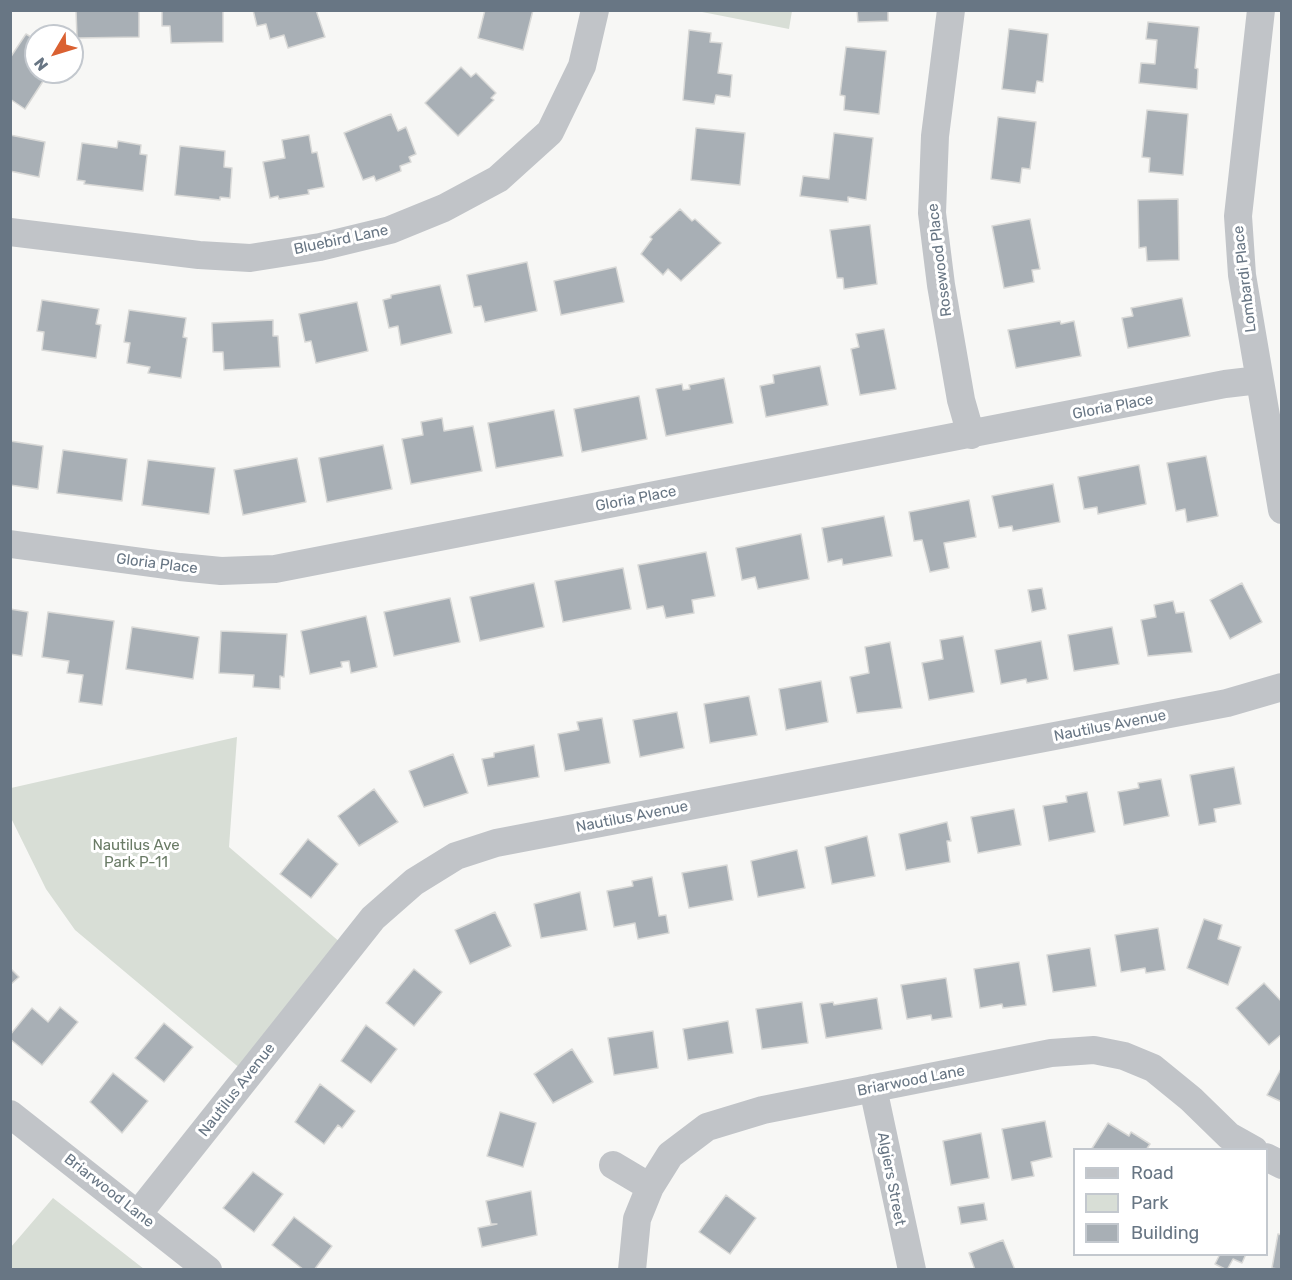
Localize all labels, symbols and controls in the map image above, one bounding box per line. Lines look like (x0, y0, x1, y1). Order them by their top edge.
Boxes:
north arrow (24, 24, 84, 84)
text: N (30, 54, 52, 75)
street label: Rosewood Place (924, 202, 956, 318)
street label: Bluebird Lane (292, 221, 390, 259)
street label: Lombardi Place (1230, 225, 1260, 333)
street label: Gloria Place (1071, 390, 1155, 424)
street label: Gloria Place (594, 482, 678, 516)
street label: Gloria Place (115, 550, 199, 578)
street label: Nautilus Avenue (1052, 706, 1168, 746)
street label: Nautilus Avenue (574, 797, 690, 837)
park label: Nautilus Ave Park P-11 (92, 837, 180, 872)
street label: Nautilus Avenue (195, 1040, 279, 1140)
street label: Briarwood Lane (856, 1062, 966, 1100)
street label: Algiers Street (873, 1131, 909, 1227)
legend (1073, 1148, 1268, 1256)
street label: Briarwood Lane (60, 1150, 158, 1232)
text: Road (1131, 1162, 1174, 1184)
text: Park (1131, 1192, 1168, 1214)
text: Building (1131, 1222, 1199, 1244)

